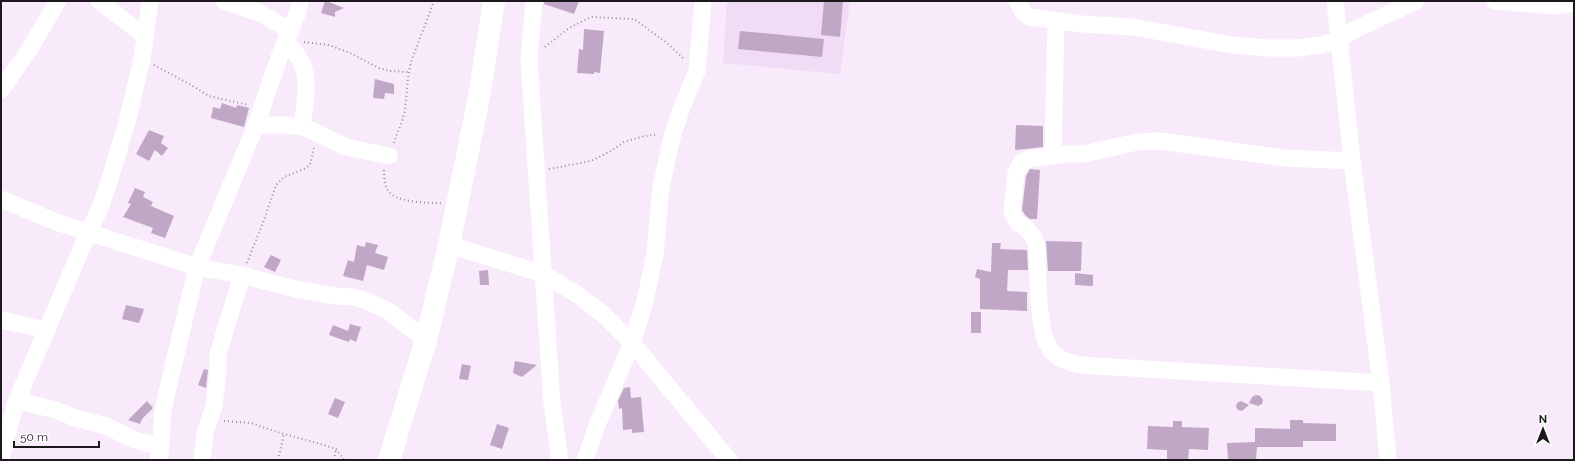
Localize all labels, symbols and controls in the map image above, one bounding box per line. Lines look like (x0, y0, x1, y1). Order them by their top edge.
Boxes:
north arrow (1523, 409, 1563, 449)
text: N (1539, 413, 1547, 426)
scale bar (14, 423, 99, 449)
text: 50 m (20, 430, 48, 444)

